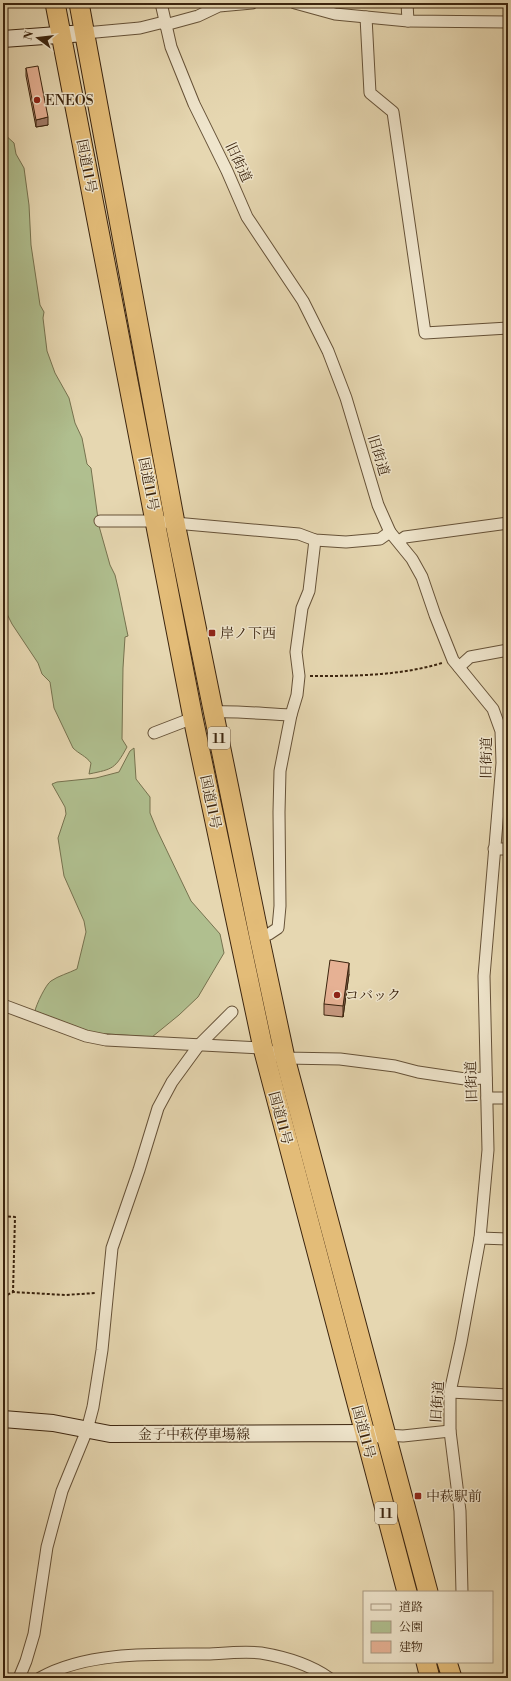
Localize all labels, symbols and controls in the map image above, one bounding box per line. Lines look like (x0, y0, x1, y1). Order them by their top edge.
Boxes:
north arrow (18, 18, 58, 58)
text: N (21, 29, 37, 42)
place label: ENEOS (45, 92, 94, 110)
marker: ENEOS (32, 95, 42, 105)
street label: 国道11号 (72, 138, 100, 195)
street label: 旧街道 (221, 140, 255, 185)
street label: 旧街道 (363, 433, 393, 478)
street label: 国道11号 (134, 456, 162, 513)
place label: 岸ノ下西 (220, 625, 276, 643)
marker: 岸ノ下西 (207, 628, 217, 638)
road number: 11 (208, 727, 230, 749)
street label: 旧街道 (478, 737, 496, 779)
street label: 国道11号 (196, 774, 224, 831)
place label: コバック (345, 987, 401, 1005)
marker: コバック (332, 990, 342, 1000)
street label: 旧街道 (462, 1061, 482, 1103)
street label: 国道11号 (264, 1090, 296, 1147)
street label: 旧街道 (428, 1380, 448, 1424)
street label: 国道11号 (347, 1404, 379, 1461)
street label: 金子中萩停車場線 (138, 1426, 250, 1444)
place label: 中萩駅前 (426, 1488, 482, 1506)
marker: 中萩駅前 (413, 1491, 423, 1501)
road number: 11 (375, 1502, 397, 1524)
legend (363, 1591, 493, 1663)
text: 道路 (399, 1600, 423, 1615)
text: 公園 (399, 1620, 423, 1635)
text: 建物 (399, 1640, 423, 1655)

